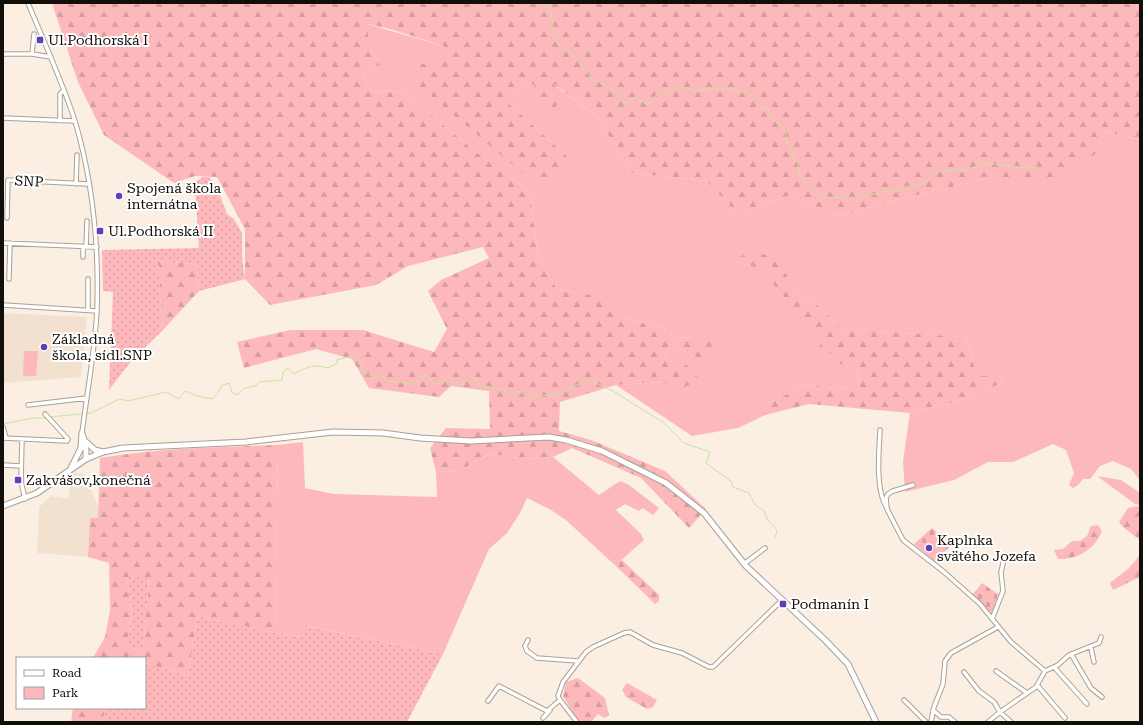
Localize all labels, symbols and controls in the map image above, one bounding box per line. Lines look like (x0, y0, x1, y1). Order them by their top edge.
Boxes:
place label: Ul.Podhorská I (48, 32, 148, 48)
marker: Ul.Podhorská I (35, 35, 45, 45)
street label: SNP (14, 172, 44, 190)
place label: Spojená škola internátna (127, 180, 222, 212)
marker: Spojená škola internátna (114, 191, 124, 201)
place label: Ul.Podhorská II (108, 223, 214, 239)
marker: Ul.Podhorská II (95, 226, 105, 236)
place label: Základná škola, sídl.SNP (52, 331, 152, 363)
marker: Základná škola, sídl.SNP (39, 342, 49, 352)
place label: Zakvášov,konečná (26, 472, 151, 488)
marker: Zakvášov,konečná (13, 475, 23, 485)
place label: Kaplnka svätého Jozefa (937, 532, 1036, 564)
marker: Kaplnka svätého Jozefa (924, 543, 934, 553)
place label: Podmanín I (791, 596, 869, 612)
marker: Podmanín I (778, 599, 788, 609)
legend (16, 657, 146, 709)
text: Road (52, 666, 82, 680)
text: Park (52, 686, 79, 700)

